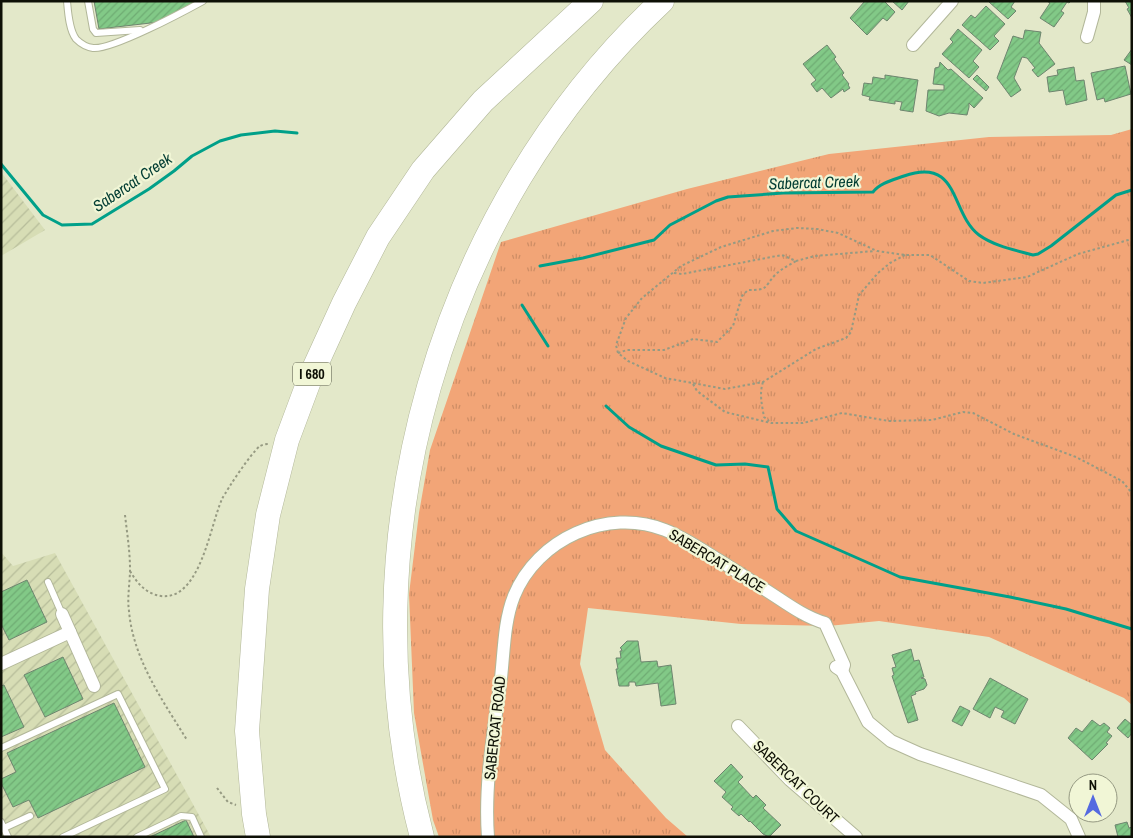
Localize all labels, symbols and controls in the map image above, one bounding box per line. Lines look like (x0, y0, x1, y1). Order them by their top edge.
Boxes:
water label: Sabercat Creek (88, 147, 176, 217)
water label: Sabercat Creek (768, 169, 860, 195)
road number: I 680 (293, 362, 331, 386)
street label: SABERCAT PLACE (665, 524, 769, 598)
street label: SABERCAT ROAD (479, 675, 510, 781)
street label: SABERCAT COURT (749, 735, 844, 828)
north arrow (1068, 773, 1118, 823)
text: N (1089, 776, 1097, 794)

